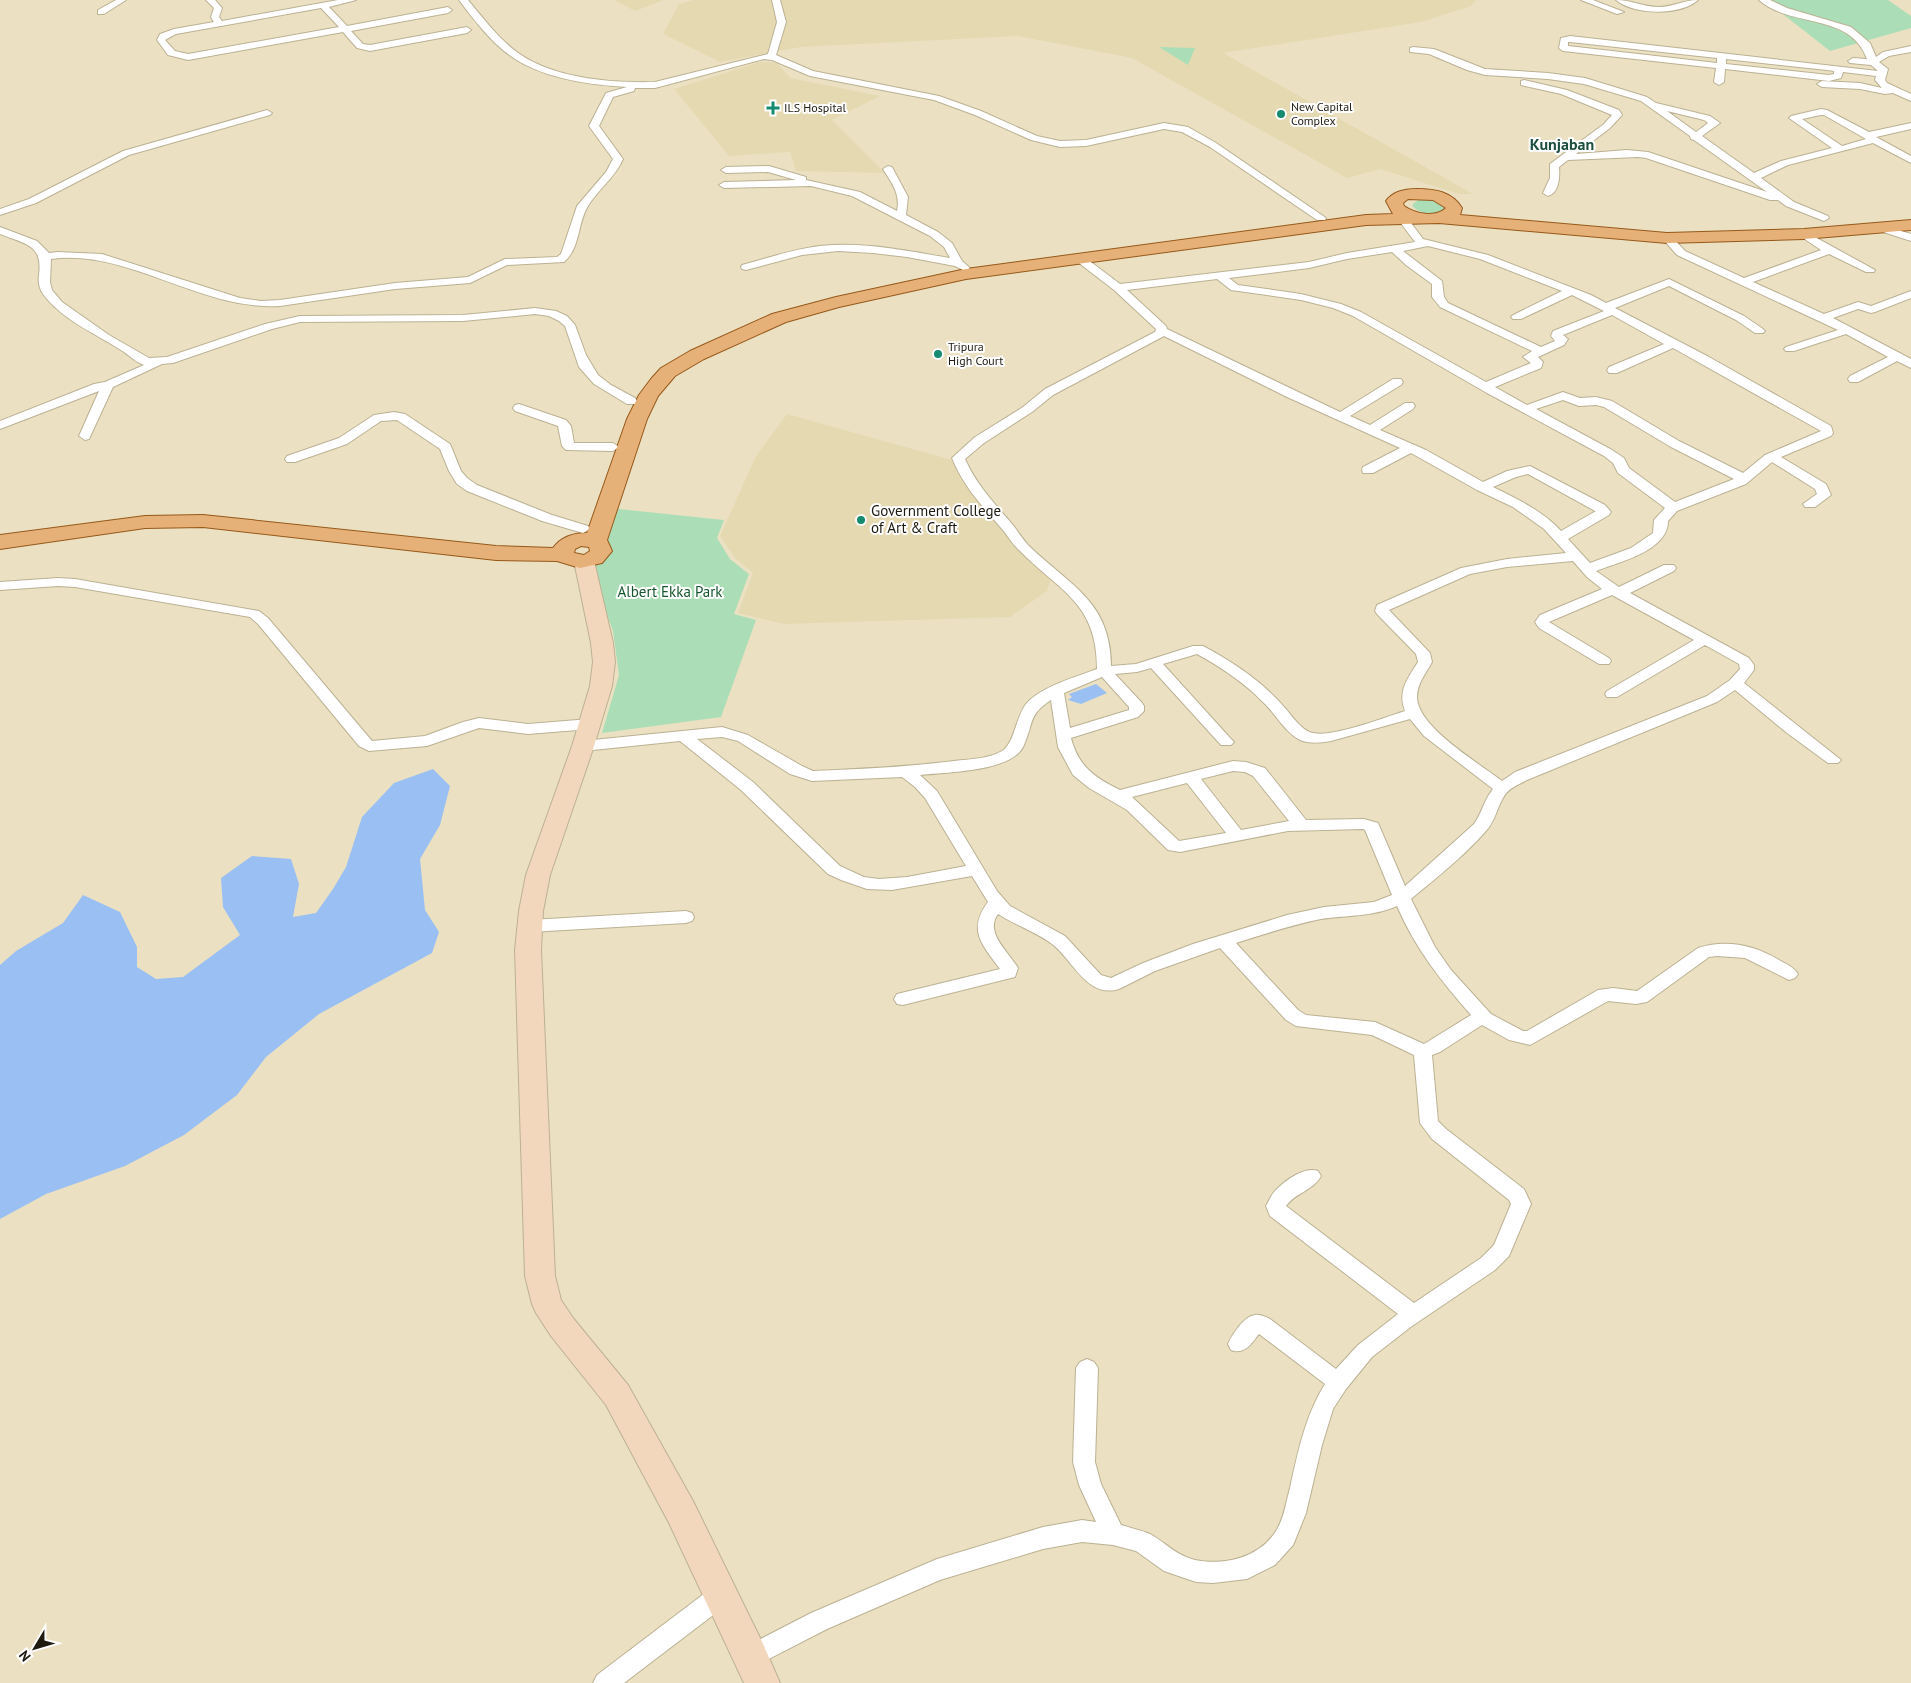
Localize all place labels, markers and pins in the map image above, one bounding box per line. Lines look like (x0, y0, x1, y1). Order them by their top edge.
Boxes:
place label: New Capital Complex (1291, 99, 1353, 128)
place label: ILS Hospital (784, 100, 847, 115)
marker: ILS Hospital (766, 101, 780, 115)
marker: New Capital Complex (1275, 108, 1287, 120)
place label: Tripura High Court (948, 339, 1003, 368)
marker: Tripura High Court (932, 348, 944, 360)
place label: Government College of Art & Craft (871, 501, 1001, 537)
marker: Government College of Art & Craft (855, 514, 867, 526)

